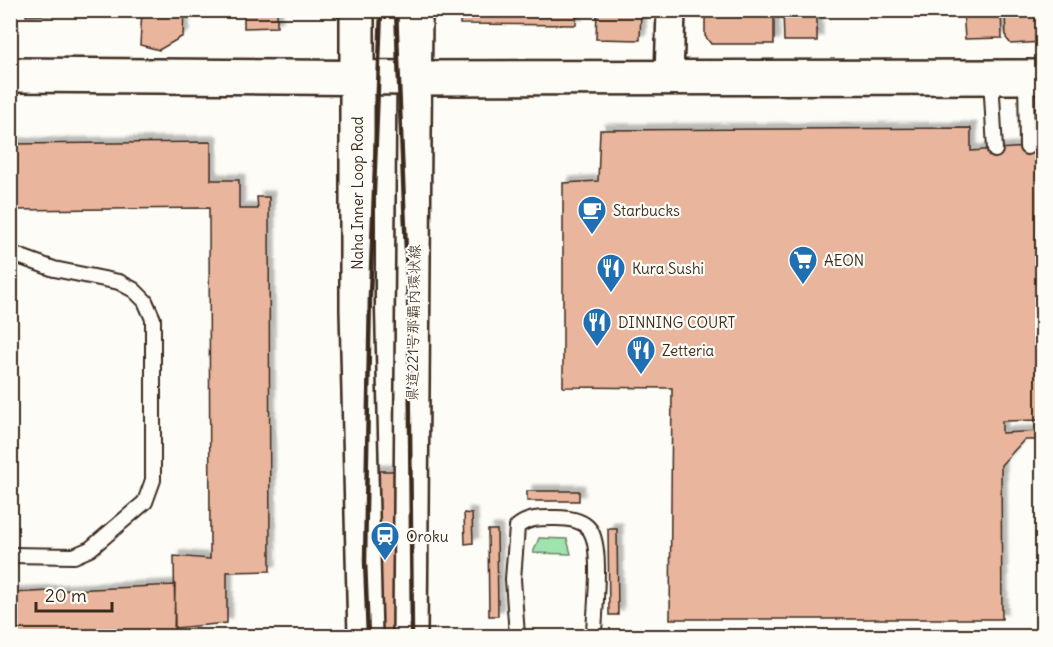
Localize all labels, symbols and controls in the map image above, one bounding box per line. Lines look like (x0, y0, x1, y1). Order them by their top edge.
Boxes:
street label: Naha Inner Loop Road (348, 116, 367, 270)
cafe icon: Starbucks (576, 194, 608, 236)
place label: Starbucks (613, 201, 680, 220)
street label: 県道221号那覇内環状線 (402, 244, 424, 402)
supermarket icon: AEON (787, 244, 819, 286)
place label: AEON (824, 251, 864, 270)
restaurant icon: Kura Sushi (595, 252, 627, 294)
place label: Kura Sushi (632, 259, 704, 278)
restaurant icon: DINNING COURT (581, 306, 613, 348)
place label: DINNING COURT (618, 313, 736, 332)
restaurant icon: Zetteria (625, 334, 657, 376)
place label: Zetteria (662, 341, 715, 360)
station icon: Oroku (369, 520, 401, 562)
place label: Oroku (406, 527, 449, 546)
scale bar (36, 575, 112, 613)
text: 20 m (45, 584, 87, 607)

